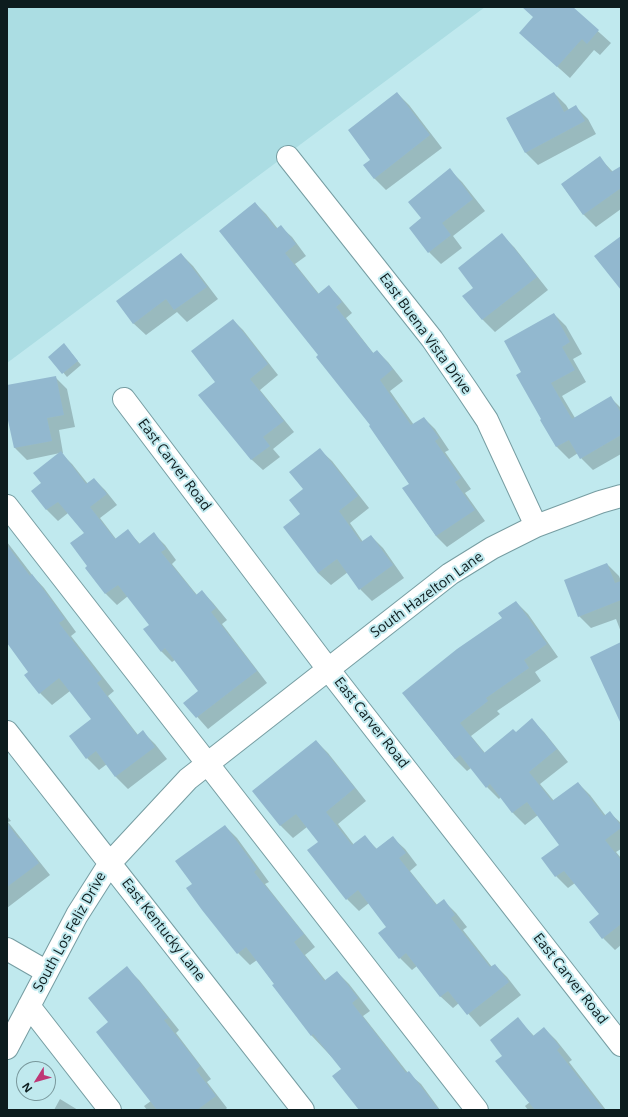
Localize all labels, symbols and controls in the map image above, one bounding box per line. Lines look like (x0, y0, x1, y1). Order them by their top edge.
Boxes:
street label: East Buena Vista Drive (375, 270, 475, 398)
street label: East Carver Road (134, 416, 214, 514)
street label: South Hazelton Lane (367, 548, 487, 642)
street label: East Carver Road (330, 674, 412, 772)
street label: South Los Feliz Drive (30, 869, 110, 995)
street label: East Kentucky Lane (118, 875, 208, 985)
street label: East Carver Road (529, 930, 611, 1028)
north arrow (16, 1061, 56, 1101)
text: N (18, 1080, 36, 1096)

